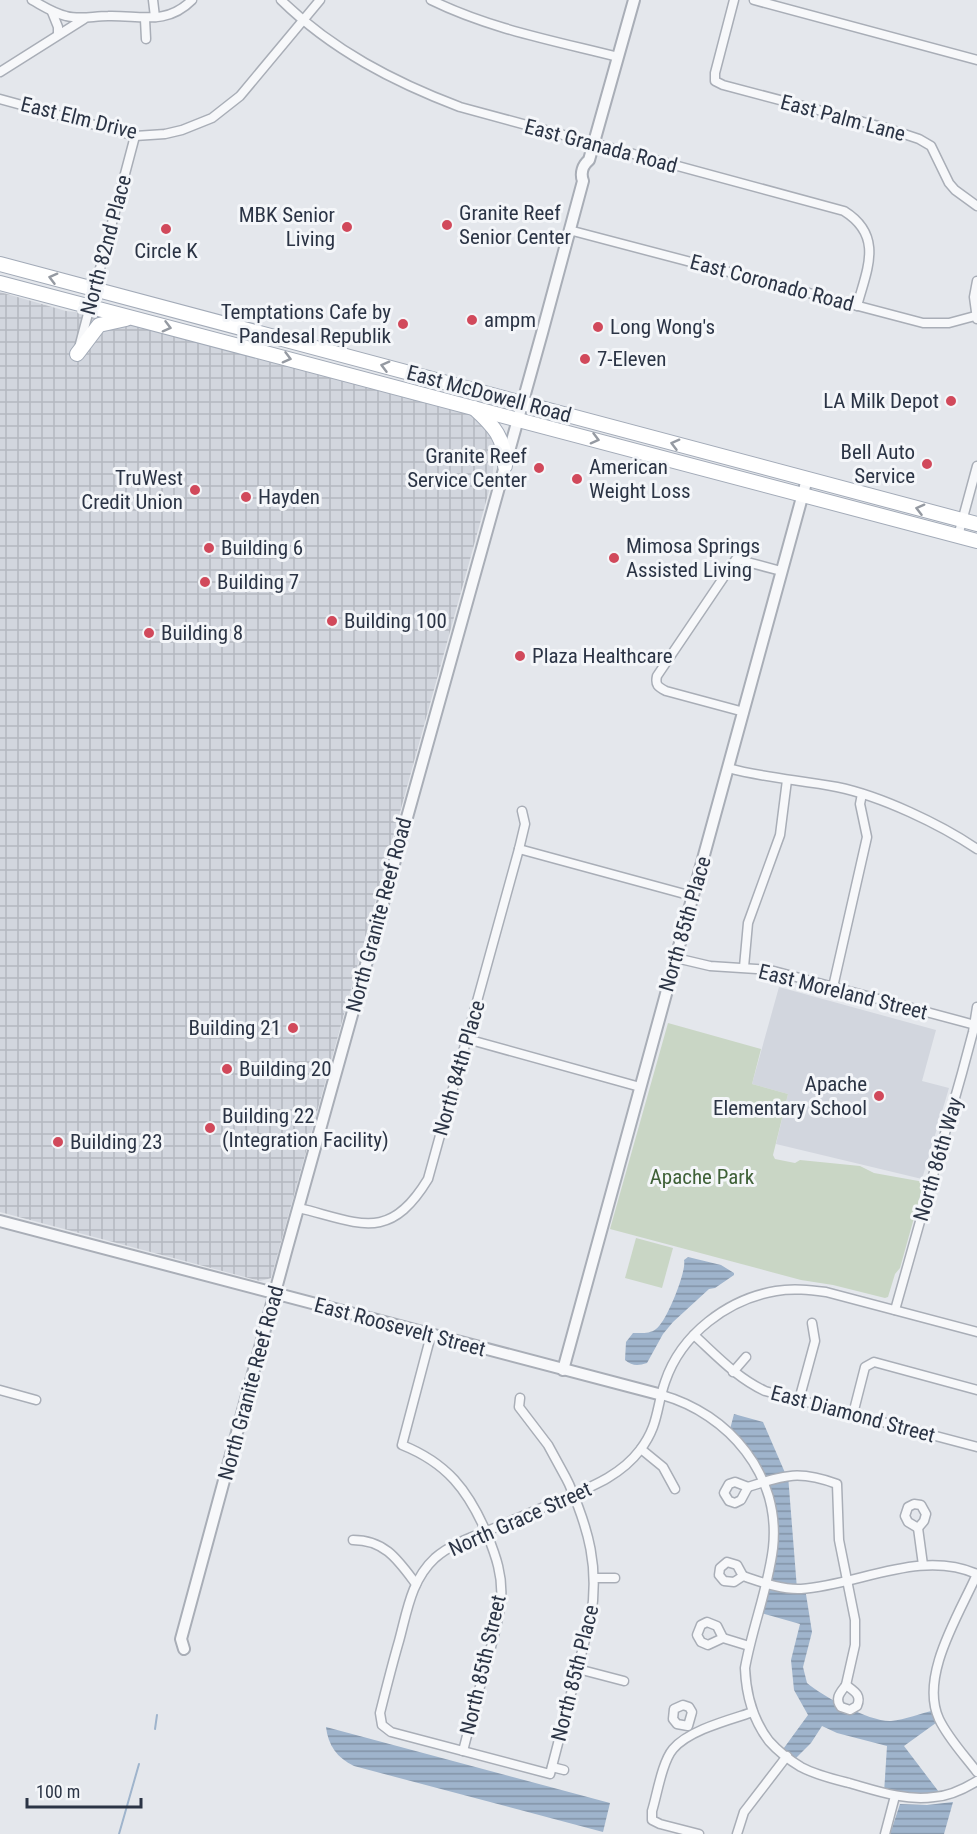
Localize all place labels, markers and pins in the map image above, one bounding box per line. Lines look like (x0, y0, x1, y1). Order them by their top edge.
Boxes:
place label: Granite Reef Senior Center (459, 201, 571, 249)
place label: MBK Senior Living (239, 203, 335, 251)
marker: Granite Reef Senior Center (440, 218, 454, 232)
marker: MBK Senior Living (340, 220, 354, 234)
marker: Circle K (159, 222, 173, 236)
place label: Circle K (134, 239, 198, 263)
place label: Temptations Cafe by Pandesal Republik (221, 300, 392, 348)
place label: ampm (484, 308, 536, 332)
marker: ampm (465, 313, 479, 327)
place label: Long Wong's (610, 315, 715, 339)
marker: Temptations Cafe by Pandesal Republik (396, 317, 410, 331)
marker: Long Wong's (591, 320, 605, 334)
place label: 7-Eleven (597, 347, 666, 371)
marker: 7-Eleven (578, 352, 592, 366)
place label: LA Milk Depot (823, 389, 939, 413)
marker: LA Milk Depot (944, 394, 958, 408)
place label: Bell Auto Service (841, 440, 915, 488)
place label: Granite Reef Service Center (407, 444, 527, 492)
place label: American Weight Loss (589, 455, 691, 503)
marker: Bell Auto Service (920, 457, 934, 471)
marker: Granite Reef Service Center (532, 461, 546, 475)
place label: TruWest Credit Union (81, 466, 183, 514)
marker: American Weight Loss (570, 472, 584, 486)
marker: TruWest Credit Union (188, 483, 202, 497)
place label: Hayden (258, 485, 320, 509)
marker: Hayden (239, 490, 253, 504)
place label: Mimosa Springs Assisted Living (626, 534, 760, 582)
place label: Building 6 (221, 536, 303, 560)
marker: Building 6 (202, 541, 216, 555)
marker: Mimosa Springs Assisted Living (607, 551, 621, 565)
place label: Building 7 (217, 570, 299, 594)
marker: Building 7 (198, 575, 212, 589)
place label: Building 100 (344, 609, 447, 633)
marker: Building 100 (325, 614, 339, 628)
place label: Building 8 (161, 621, 243, 645)
marker: Building 8 (142, 626, 156, 640)
place label: Plaza Healthcare (532, 644, 673, 668)
marker: Plaza Healthcare (513, 649, 527, 663)
place label: Building 21 (188, 1016, 281, 1040)
marker: Building 21 (286, 1021, 300, 1035)
place label: Building 20 (239, 1057, 332, 1081)
marker: Building 20 (220, 1062, 234, 1076)
place label: Apache Elementary School (713, 1072, 867, 1120)
marker: Apache Elementary School (872, 1089, 886, 1103)
place label: Building 22 (Integration Facility) (222, 1104, 389, 1152)
marker: Building 22 (Integration Facility) (203, 1121, 217, 1135)
place label: Building 23 (70, 1130, 163, 1154)
marker: Building 23 (51, 1135, 65, 1149)

